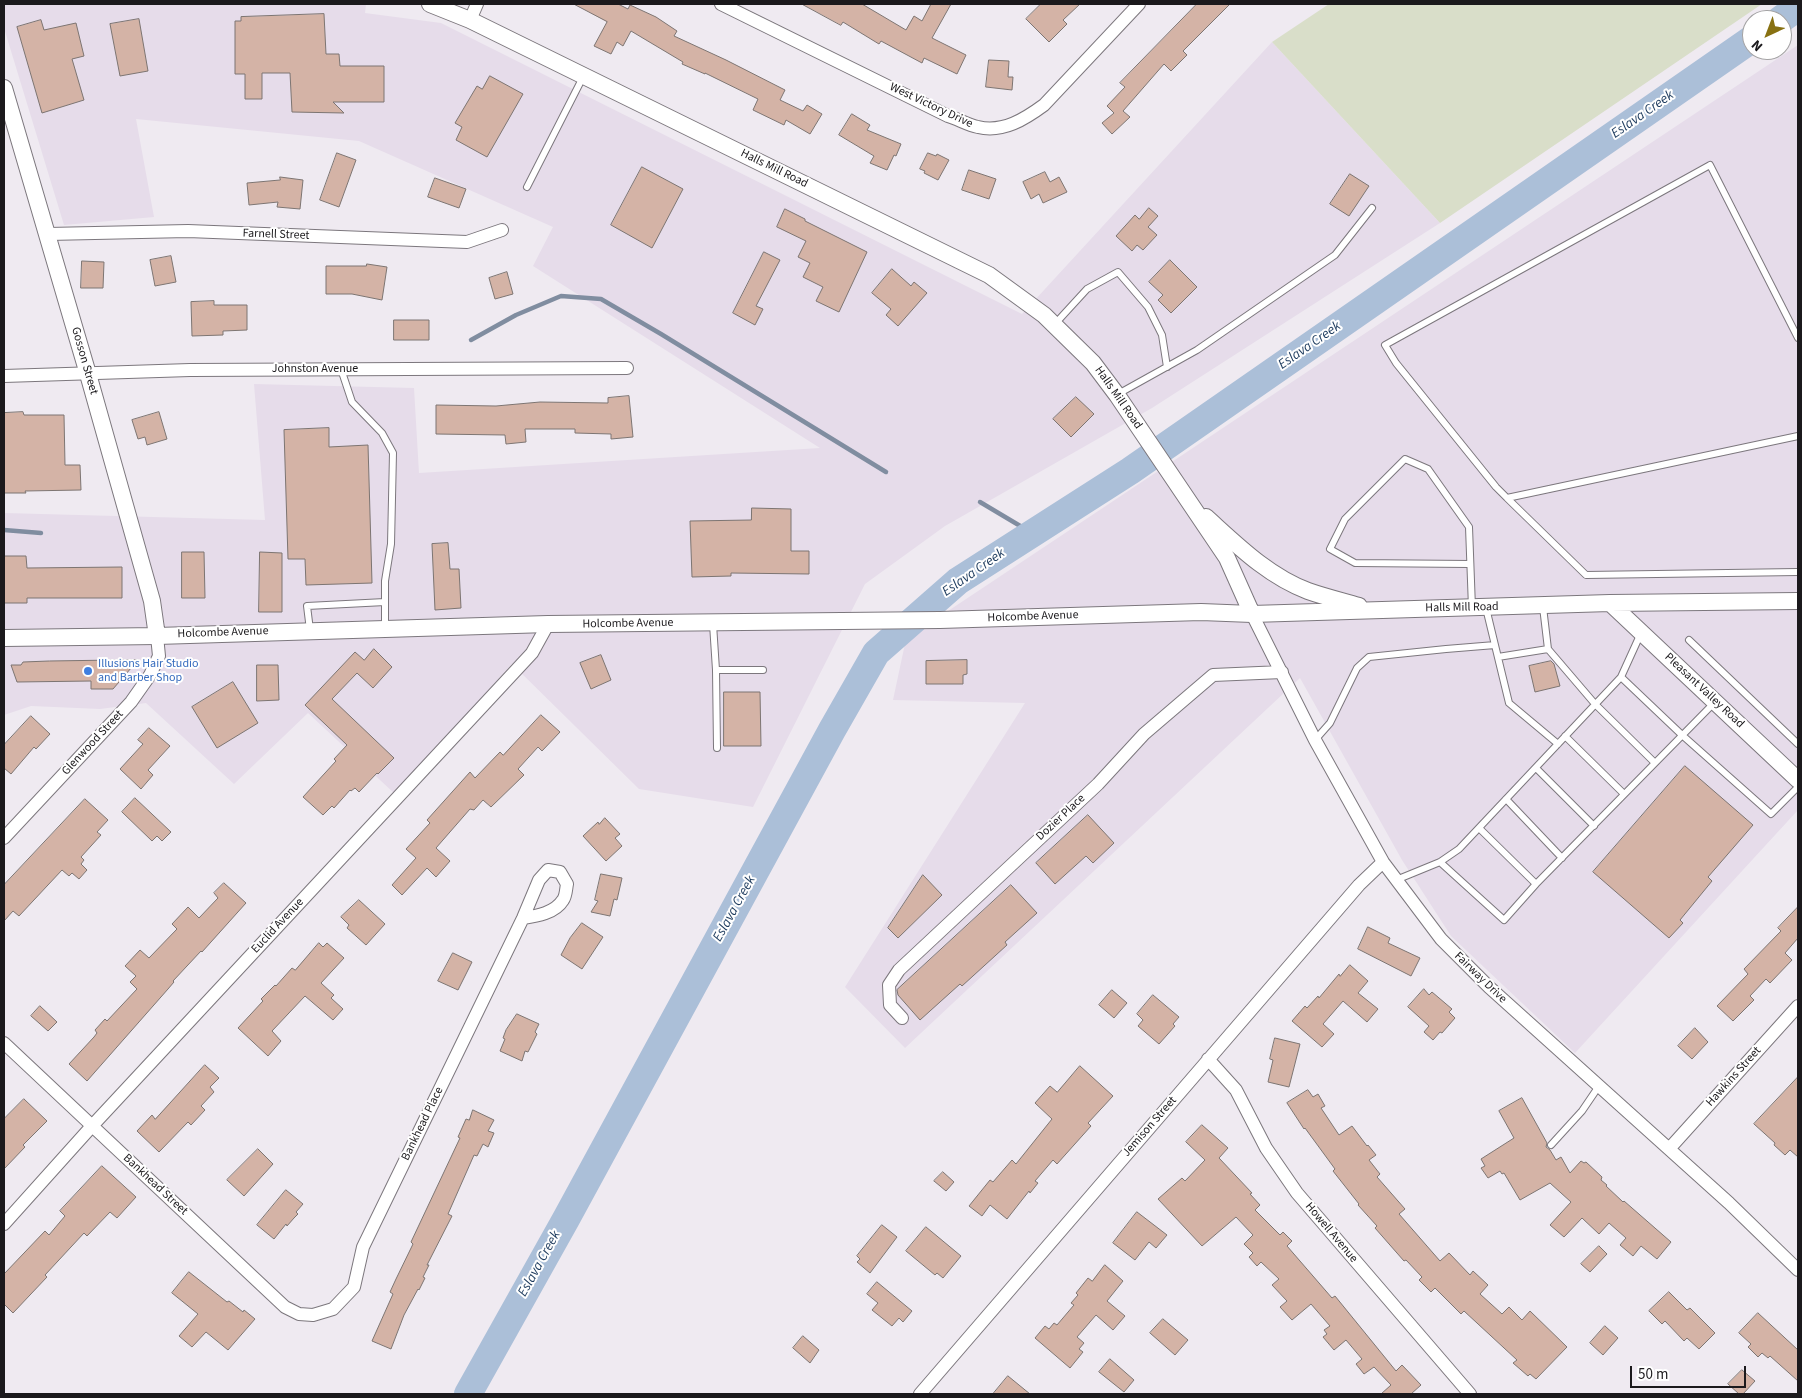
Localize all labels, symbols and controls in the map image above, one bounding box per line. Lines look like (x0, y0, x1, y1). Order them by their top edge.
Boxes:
north arrow (1742, 10, 1792, 60)
text: N (1747, 35, 1768, 56)
street label: West Victory Drive (887, 80, 975, 132)
water label: Eslava Creek (1608, 87, 1678, 143)
street label: Halls Mill Road (738, 146, 810, 192)
street label: Farnell Street (242, 227, 310, 243)
water label: Eslava Creek (1275, 318, 1345, 374)
street label: Gosson Street (68, 326, 100, 396)
street label: Johnston Avenue (272, 362, 358, 376)
street label: Halls Mill Road (1091, 364, 1145, 432)
water label: Eslava Creek (939, 545, 1009, 601)
street label: Halls Mill Road (1425, 600, 1499, 616)
street label: Holcombe Avenue (987, 608, 1079, 626)
street label: Holcombe Avenue (582, 616, 674, 632)
street label: Holcombe Avenue (177, 624, 269, 642)
street label: Pleasant Valley Road (1661, 650, 1747, 732)
place label: Illusions Hair Studio and Barber Shop (98, 657, 198, 685)
marker: Illusions Hair Studio and Barber Shop (82, 665, 94, 677)
street label: Glenwood Street (59, 707, 127, 779)
street label: Dozier Place (1034, 792, 1088, 844)
water label: Eslava Creek (710, 873, 760, 945)
street label: Euclid Avenue (249, 895, 307, 957)
street label: Fairway Drive (1451, 949, 1509, 1007)
street label: Hawkins Street (1703, 1044, 1765, 1110)
street label: Bankhead Place (399, 1085, 447, 1163)
street label: Jemison Street (1120, 1094, 1180, 1160)
street label: Bankhead Street (120, 1151, 190, 1219)
street label: Howell Avenue (1302, 1200, 1360, 1266)
water label: Eslava Creek (515, 1228, 565, 1300)
scale bar (1632, 1356, 1748, 1388)
text: 50 m (1638, 1364, 1668, 1385)

